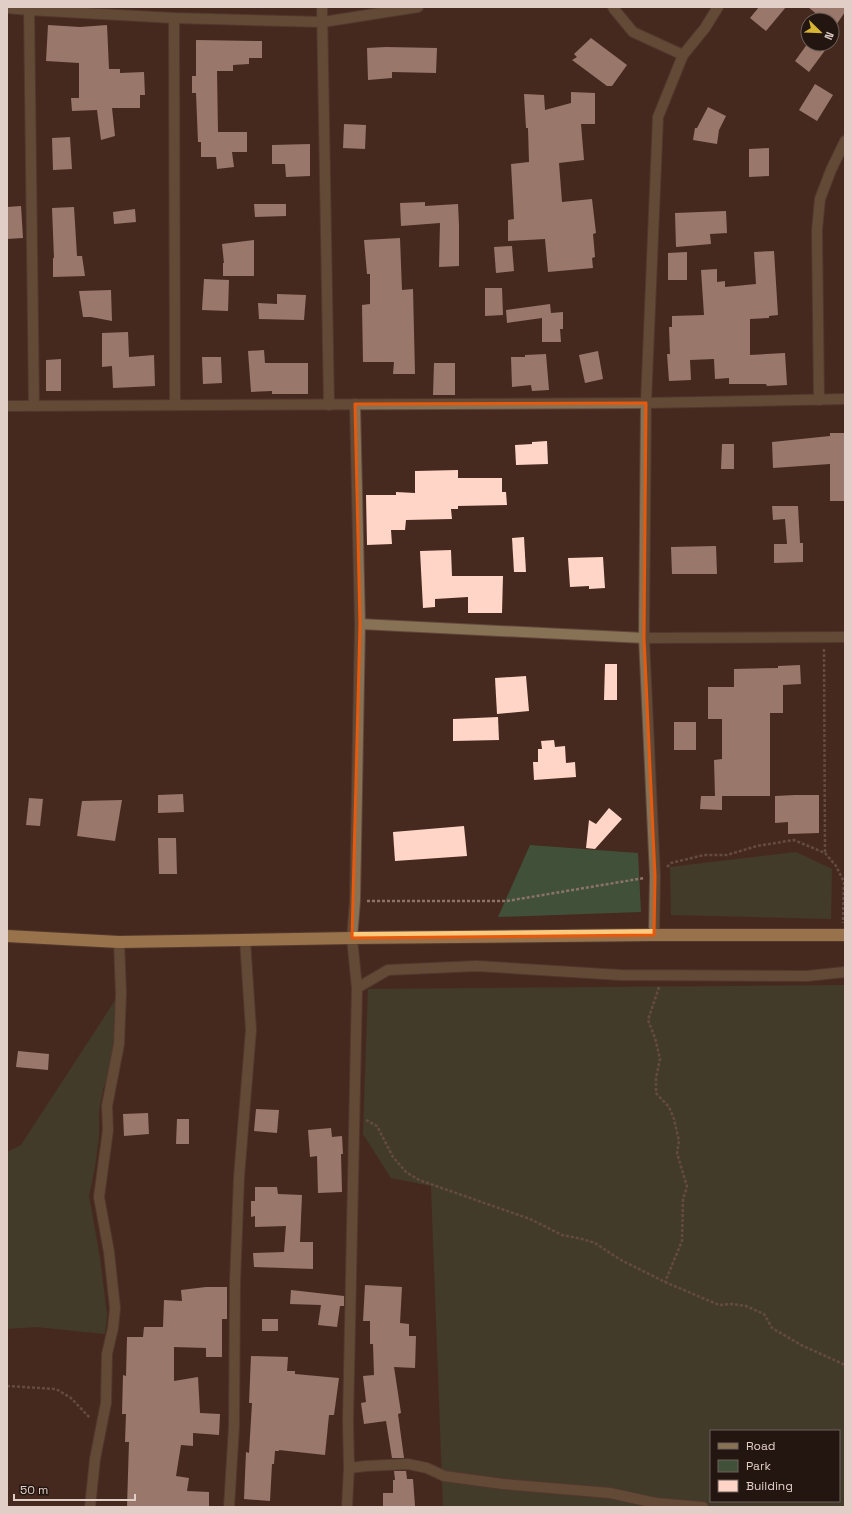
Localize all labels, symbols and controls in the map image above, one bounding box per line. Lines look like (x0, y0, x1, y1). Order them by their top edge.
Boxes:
north arrow (800, 12, 840, 52)
text: N (821, 30, 837, 42)
legend (710, 1430, 840, 1502)
text: Road (746, 1438, 775, 1454)
text: Park (746, 1458, 771, 1474)
scale bar (14, 1476, 135, 1502)
text: Building (746, 1478, 793, 1494)
text: 50 m (20, 1482, 48, 1498)

